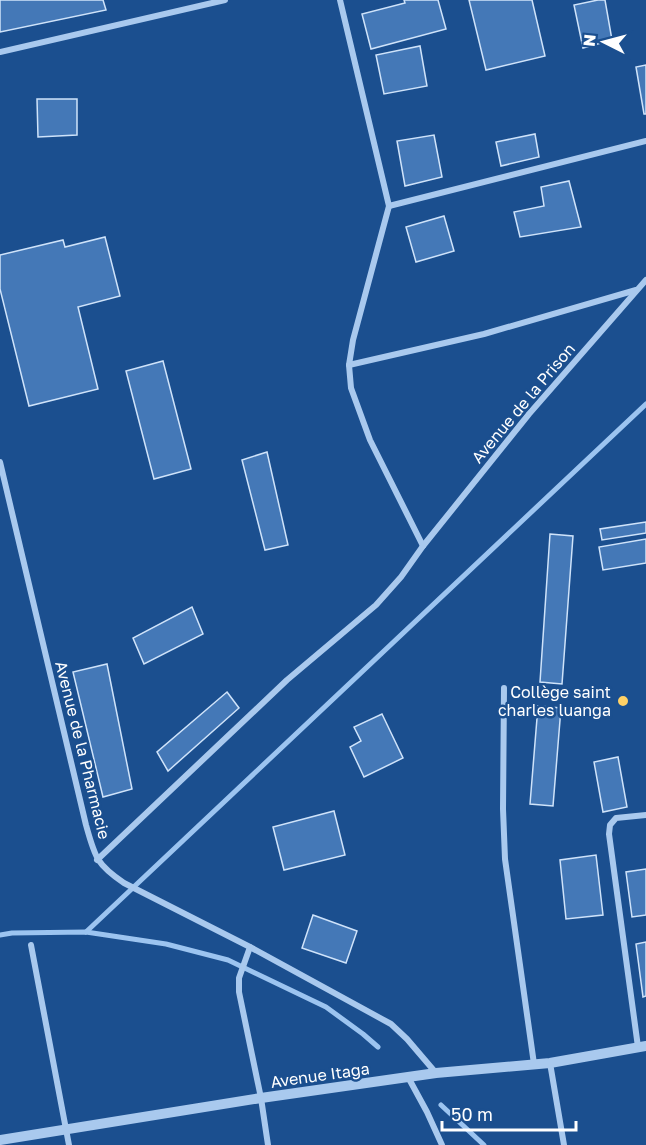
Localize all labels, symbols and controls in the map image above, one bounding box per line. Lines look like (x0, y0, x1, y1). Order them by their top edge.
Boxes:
north arrow (574, 12, 634, 72)
text: N (579, 33, 600, 48)
street label: Avenue de la Prison (467, 339, 579, 467)
street label: Avenue de la Pharmacie (51, 659, 115, 841)
place label: Collège saint charles luanga (498, 682, 611, 720)
marker: Collège saint charles luanga (616, 694, 630, 708)
street label: Avenue Itaga (269, 1058, 371, 1092)
scale bar (442, 1094, 576, 1132)
text: 50 m (451, 1103, 493, 1125)

